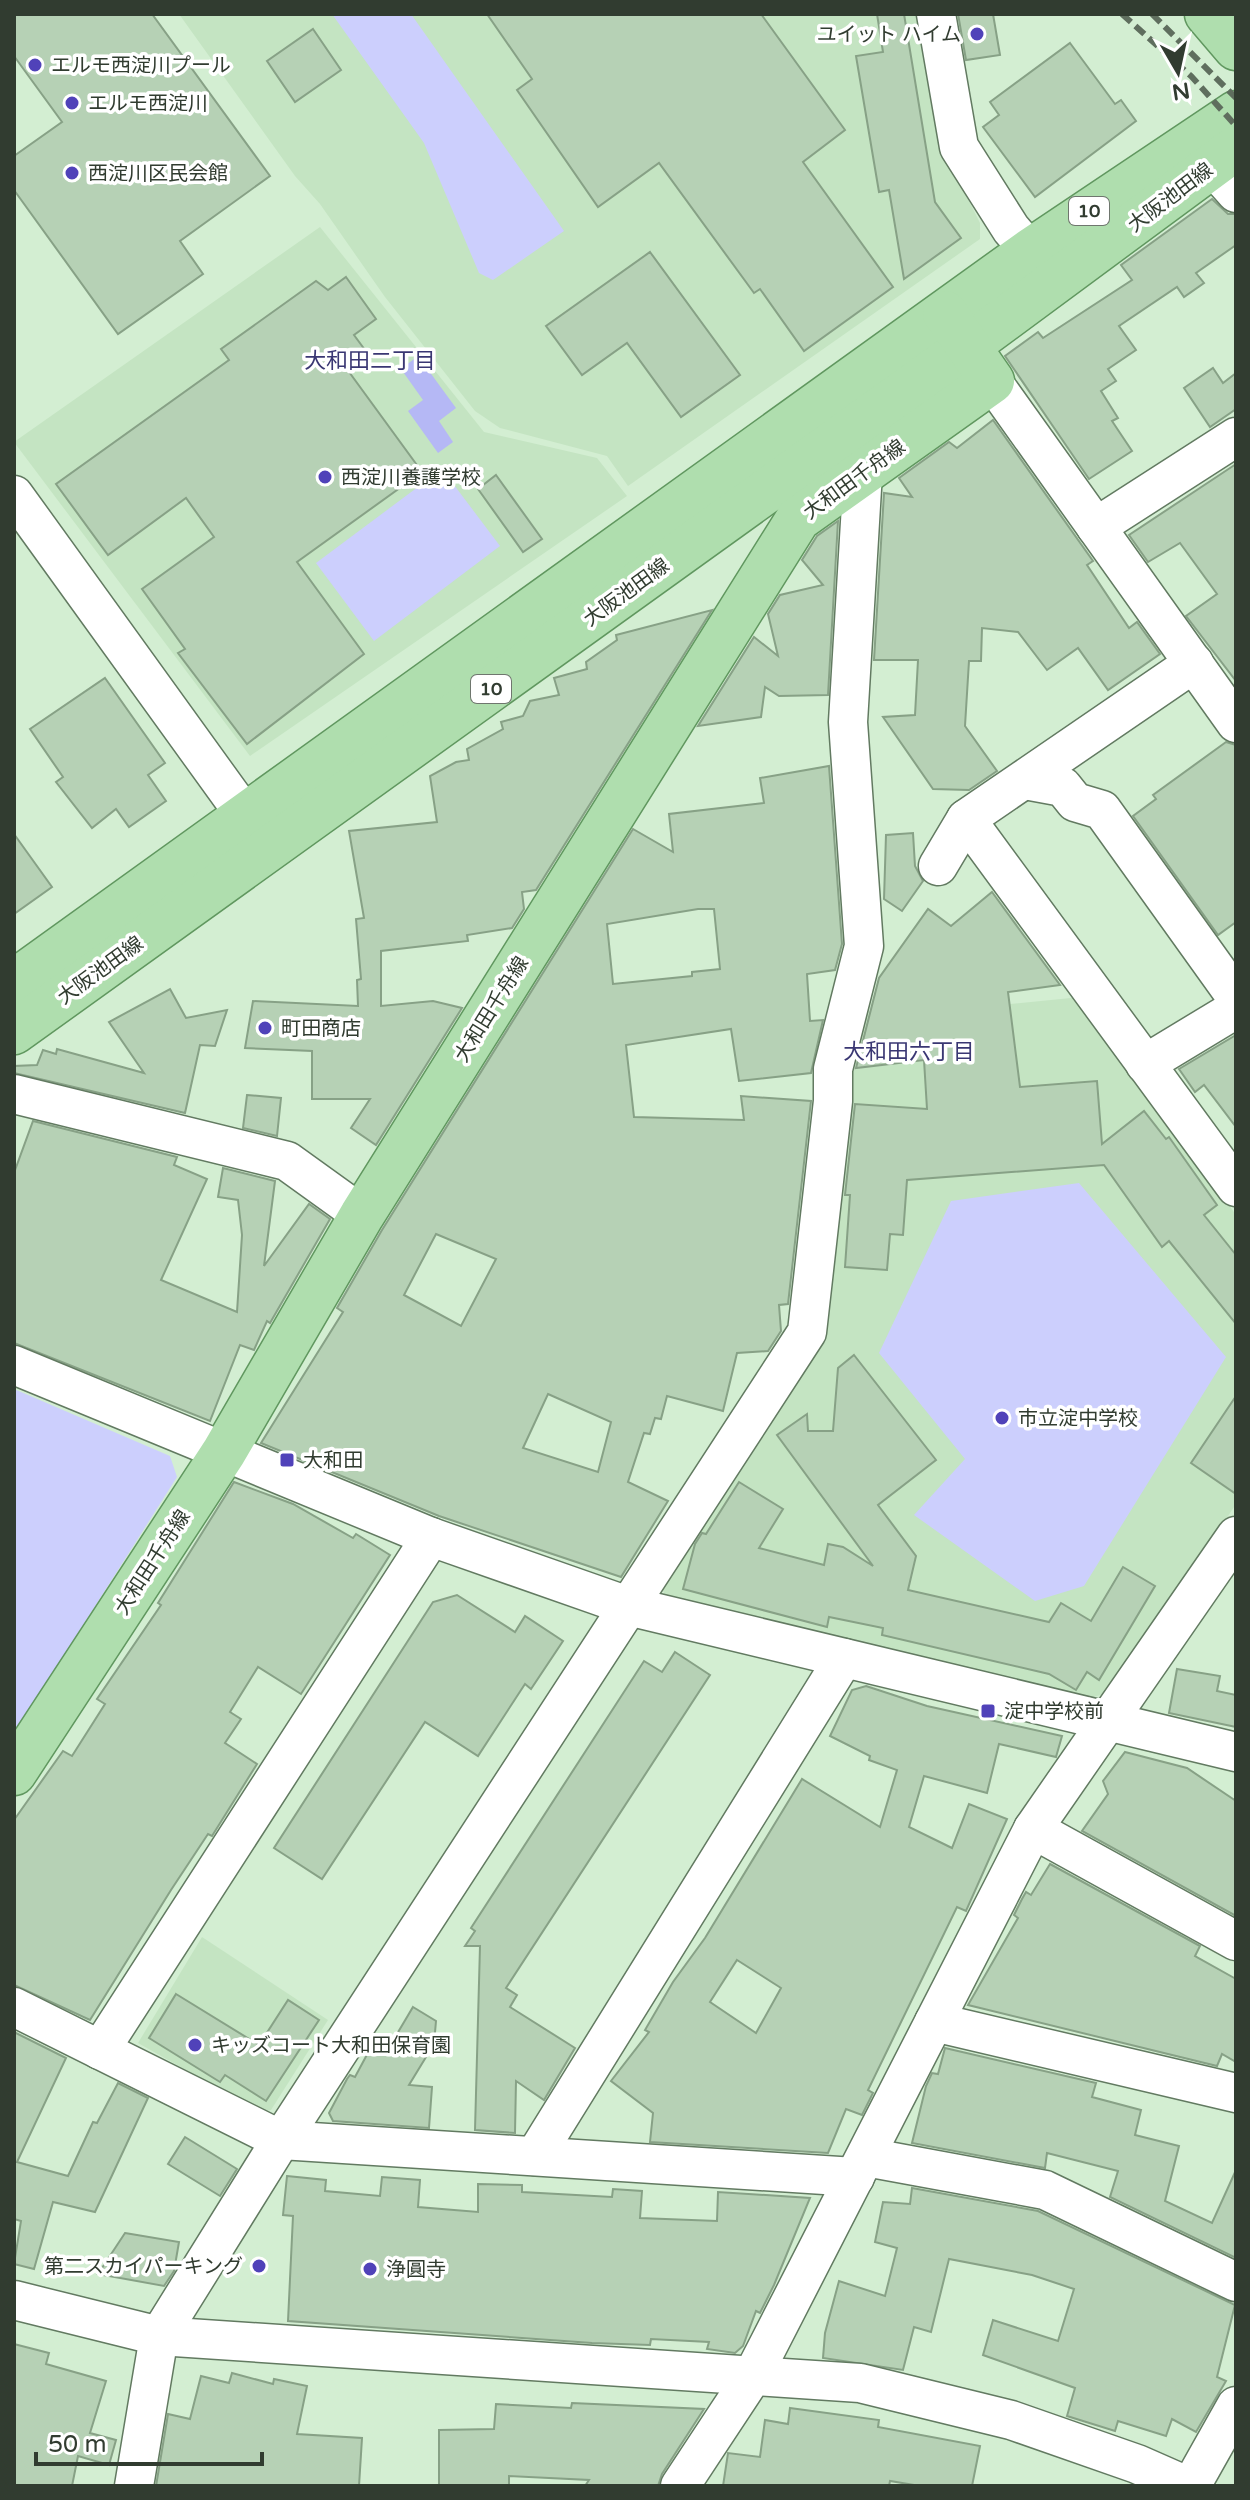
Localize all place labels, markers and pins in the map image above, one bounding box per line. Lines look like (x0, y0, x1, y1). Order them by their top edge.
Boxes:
place label: ユイット ハイム (817, 23, 961, 47)
marker: ユイット ハイム (968, 25, 986, 43)
place label: エルモ西淀川プール (51, 54, 231, 78)
marker: エルモ西淀川プール (26, 56, 44, 74)
place label: エルモ西淀川 (88, 92, 208, 116)
marker: エルモ西淀川 (63, 94, 81, 112)
place label: 西淀川区民会館 (88, 162, 228, 186)
marker: 西淀川区民会館 (63, 164, 81, 182)
place label: 西淀川養護学校 (341, 466, 481, 490)
marker: 西淀川養護学校 (316, 468, 334, 486)
place label: 町田商店 (281, 1017, 361, 1041)
marker: 町田商店 (256, 1019, 274, 1037)
place label: 市立淀中学校 (1018, 1407, 1138, 1431)
marker: 市立淀中学校 (993, 1409, 1011, 1427)
place label: 大和田 (303, 1449, 363, 1473)
marker: 大和田 (278, 1451, 296, 1469)
place label: 淀中学校前 (1004, 1700, 1104, 1724)
marker: 淀中学校前 (979, 1702, 997, 1720)
place label: キッズコート大和田保育園 (211, 2034, 451, 2058)
marker: キッズコート大和田保育園 (186, 2036, 204, 2054)
place label: 第二スカイパーキング (44, 2255, 243, 2279)
marker: 第二スカイパーキング (250, 2257, 268, 2275)
place label: 浄圓寺 (386, 2258, 446, 2282)
marker: 浄圓寺 (361, 2260, 379, 2278)

